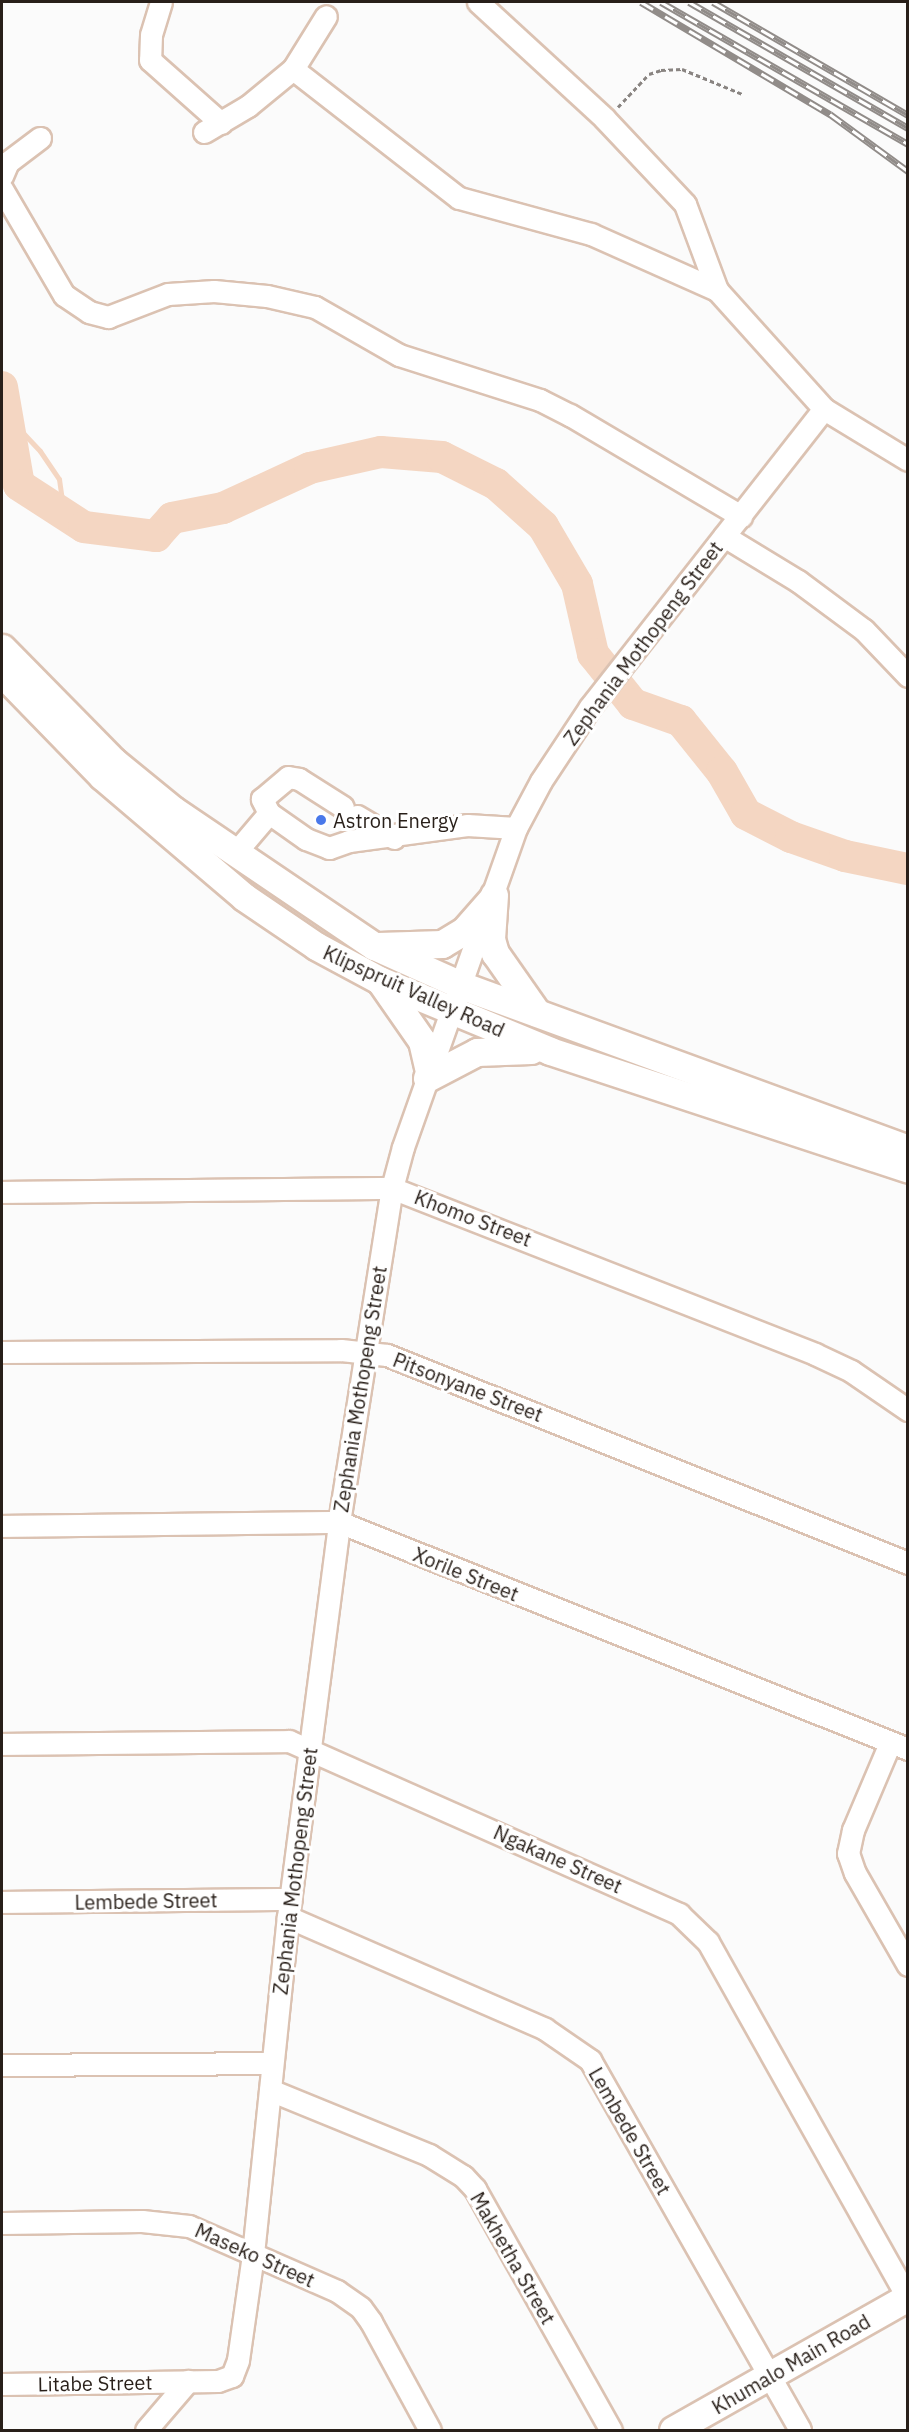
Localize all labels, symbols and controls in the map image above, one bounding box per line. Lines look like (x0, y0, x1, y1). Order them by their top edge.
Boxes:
street label: Zephania Mothopeng Street (558, 536, 728, 750)
place label: Astron Energy (333, 808, 458, 832)
marker: Astron Energy (314, 813, 328, 827)
street label: Klipspruit Valley Road (320, 940, 508, 1042)
street label: Khomo Street (411, 1185, 535, 1251)
street label: Zephania Mothopeng Street (329, 1264, 391, 1514)
street label: Pitsonyane Street (390, 1347, 546, 1427)
street label: Xorile Street (410, 1542, 522, 1606)
street label: Zephania Mothopeng Street (268, 1746, 322, 1996)
street label: Ngakane Street (490, 1820, 626, 1898)
street label: Lembede Street (74, 1888, 218, 1914)
street label: Lembede Street (584, 2063, 676, 2199)
street label: Makhetha Street (465, 2188, 561, 2328)
street label: Maseko Street (191, 2218, 319, 2292)
street label: Khumalo Main Road (708, 2309, 874, 2419)
street label: Litabe Street (37, 2370, 153, 2396)

